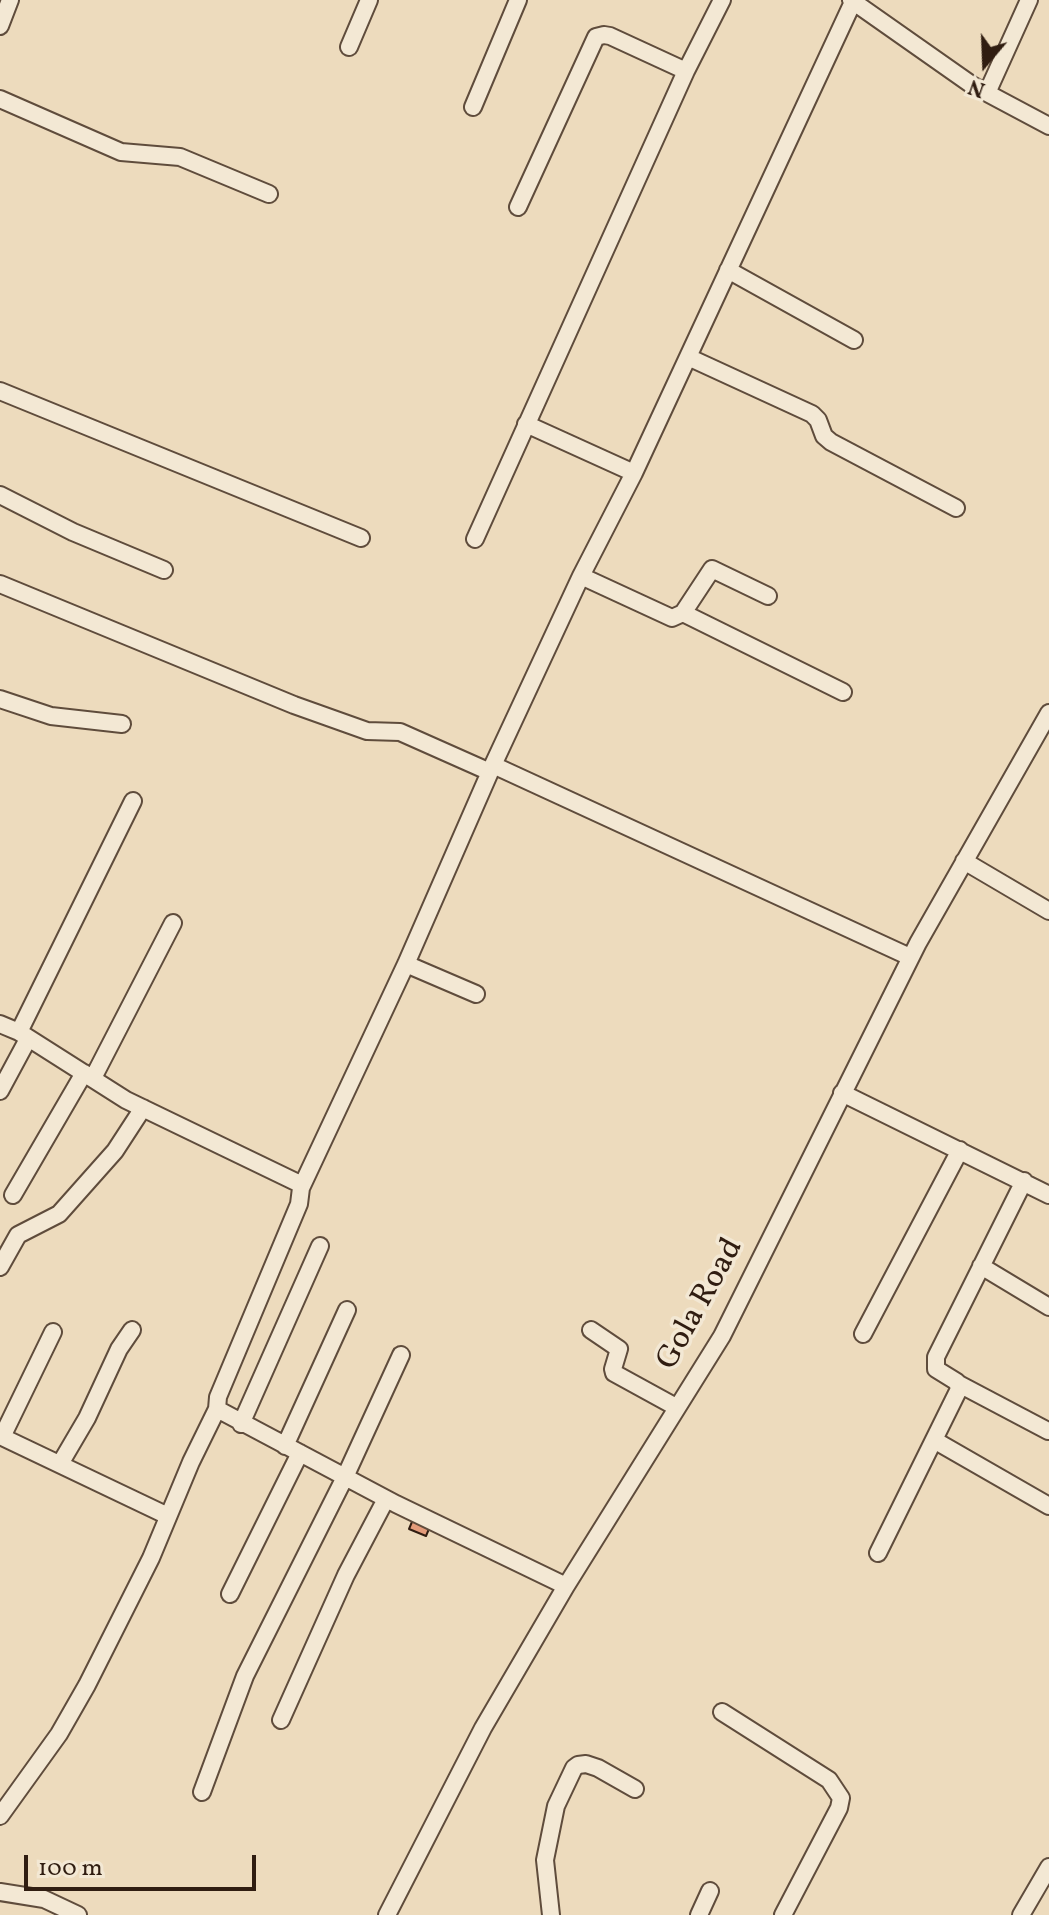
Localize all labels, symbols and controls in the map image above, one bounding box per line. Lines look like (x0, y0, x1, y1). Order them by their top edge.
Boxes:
north arrow (945, 24, 1025, 104)
text: N (964, 70, 990, 104)
street label: Gola Road (650, 1233, 754, 1377)
scale bar (28, 1839, 260, 1889)
text: 100 m (38, 1852, 103, 1886)

